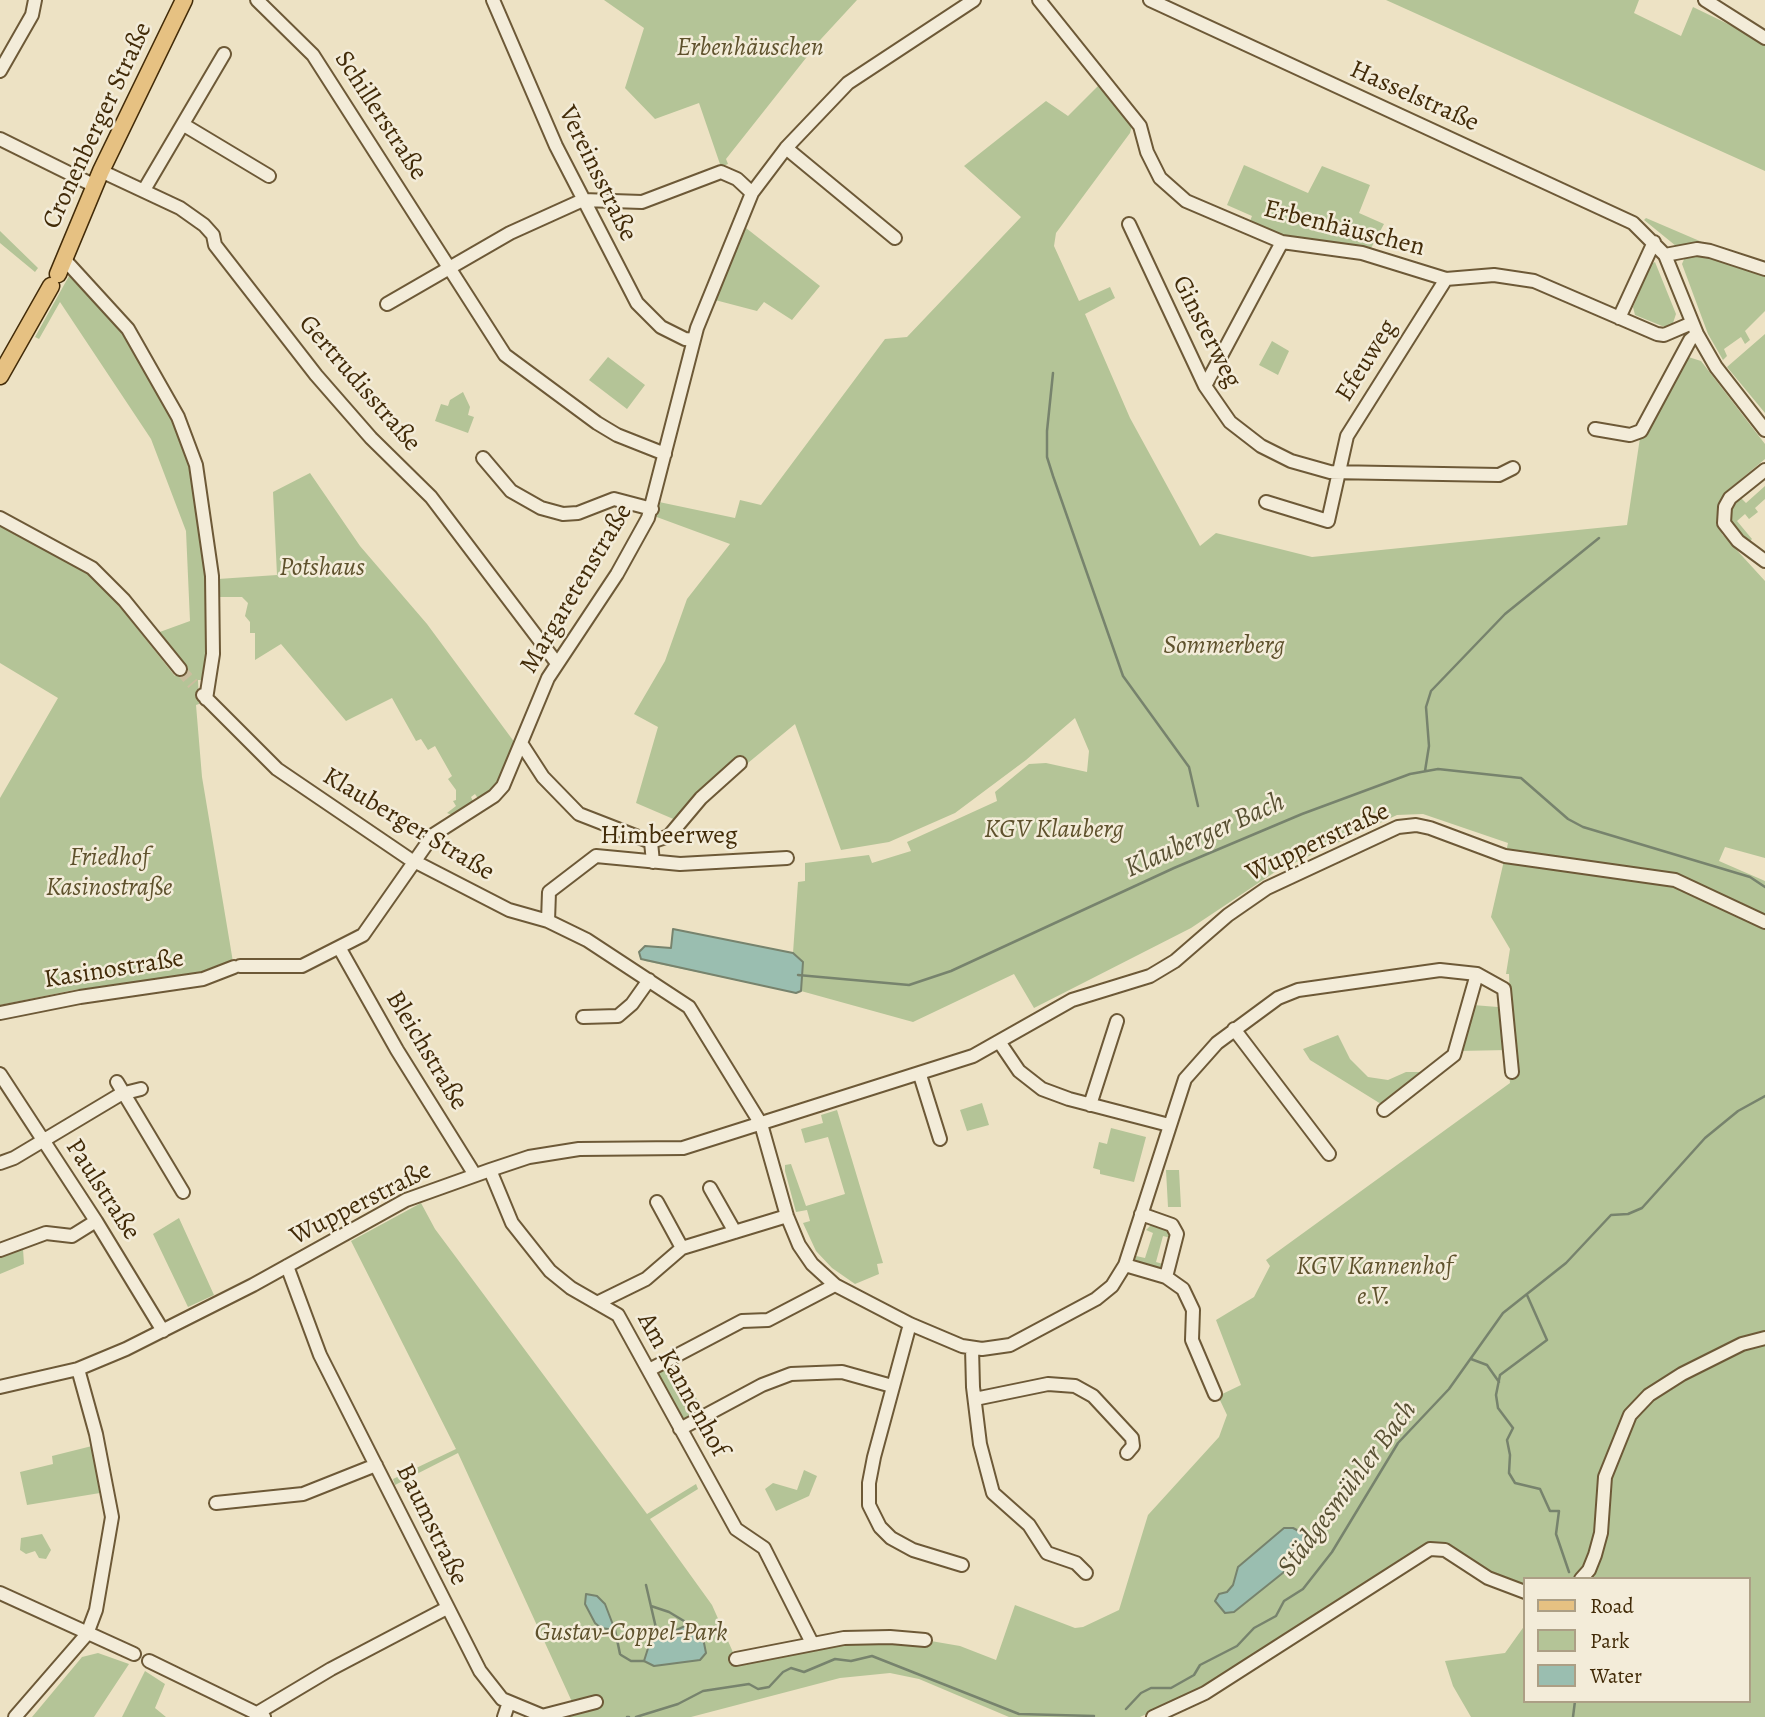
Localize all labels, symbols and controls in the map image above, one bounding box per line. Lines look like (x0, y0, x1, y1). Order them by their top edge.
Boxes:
street label: Cronenberger Straße (36, 18, 160, 234)
park label: Erbenhäuschen (676, 33, 824, 65)
street label: Schillerstraße (327, 46, 433, 186)
street label: Hasselstraße (1345, 55, 1483, 139)
street label: Vereinsstraße (551, 101, 643, 247)
street label: Erbenhäuschen (1260, 194, 1428, 264)
street label: Ginsterweg (1164, 271, 1248, 393)
street label: Gertrudisstraße (291, 309, 427, 459)
street label: Efeuweg (1330, 314, 1404, 408)
street label: Margaretenstraße (514, 499, 640, 679)
park label: Potshaus (279, 553, 365, 585)
park label: Sommerberg (1163, 631, 1285, 663)
street label: Klauberger Straße (317, 762, 499, 888)
water label: Klauberger Bach (1120, 786, 1290, 886)
street label: Wupperstraße (1242, 796, 1394, 890)
park label: KGV Klauberg (984, 815, 1124, 847)
street label: Himbeerweg (600, 821, 738, 853)
park label: Friedhof Kasinostraße (46, 843, 172, 904)
street label: Kasinostraße (42, 944, 186, 996)
street label: Bleichstraße (378, 986, 474, 1116)
street label: Paulstraße (58, 1134, 146, 1246)
street label: Wupperstraße (285, 1155, 437, 1253)
park label: KGV Kannenhof e.V. (1296, 1252, 1452, 1314)
street label: Am Kannenhof (630, 1308, 734, 1462)
water label: Städgesmühler Bach (1271, 1395, 1425, 1583)
street label: Baumstraße (388, 1459, 474, 1591)
legend (1524, 1577, 1751, 1703)
text: Road (1590, 1592, 1634, 1620)
park label: Gustav-Coppel-Park (534, 1618, 728, 1650)
text: Park (1590, 1627, 1629, 1655)
text: Water (1590, 1662, 1642, 1690)

